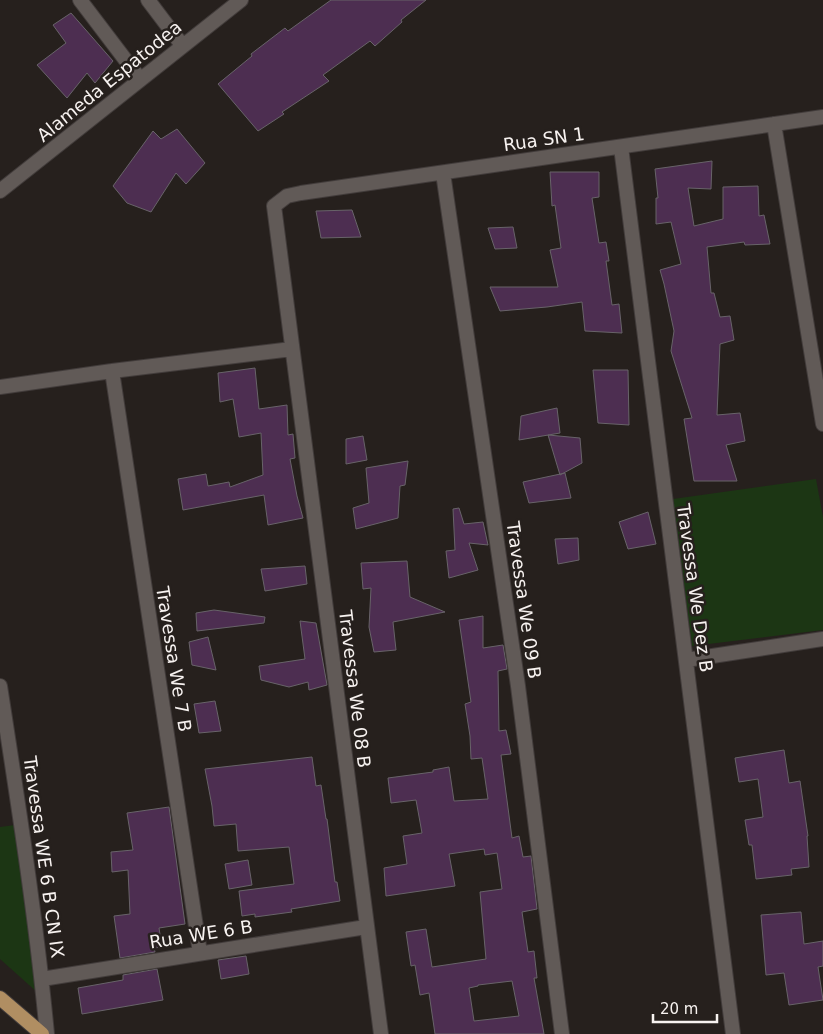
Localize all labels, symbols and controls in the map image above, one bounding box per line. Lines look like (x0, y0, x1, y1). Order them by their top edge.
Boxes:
street label: Alameda Espatodea (32, 16, 186, 146)
street label: Rua SN 1 (502, 123, 586, 155)
street label: Travessa We Dez B (673, 501, 717, 674)
street label: Travessa We 09 B (502, 519, 545, 680)
street label: Travessa We 7 B (152, 584, 196, 733)
street label: Travessa We 08 B (335, 608, 375, 769)
street label: Travessa WE 6 B CN IX (19, 754, 69, 959)
street label: Rua WE 6 B (148, 915, 254, 953)
scale bar (653, 992, 717, 1024)
text: 20 m (660, 1000, 698, 1018)

